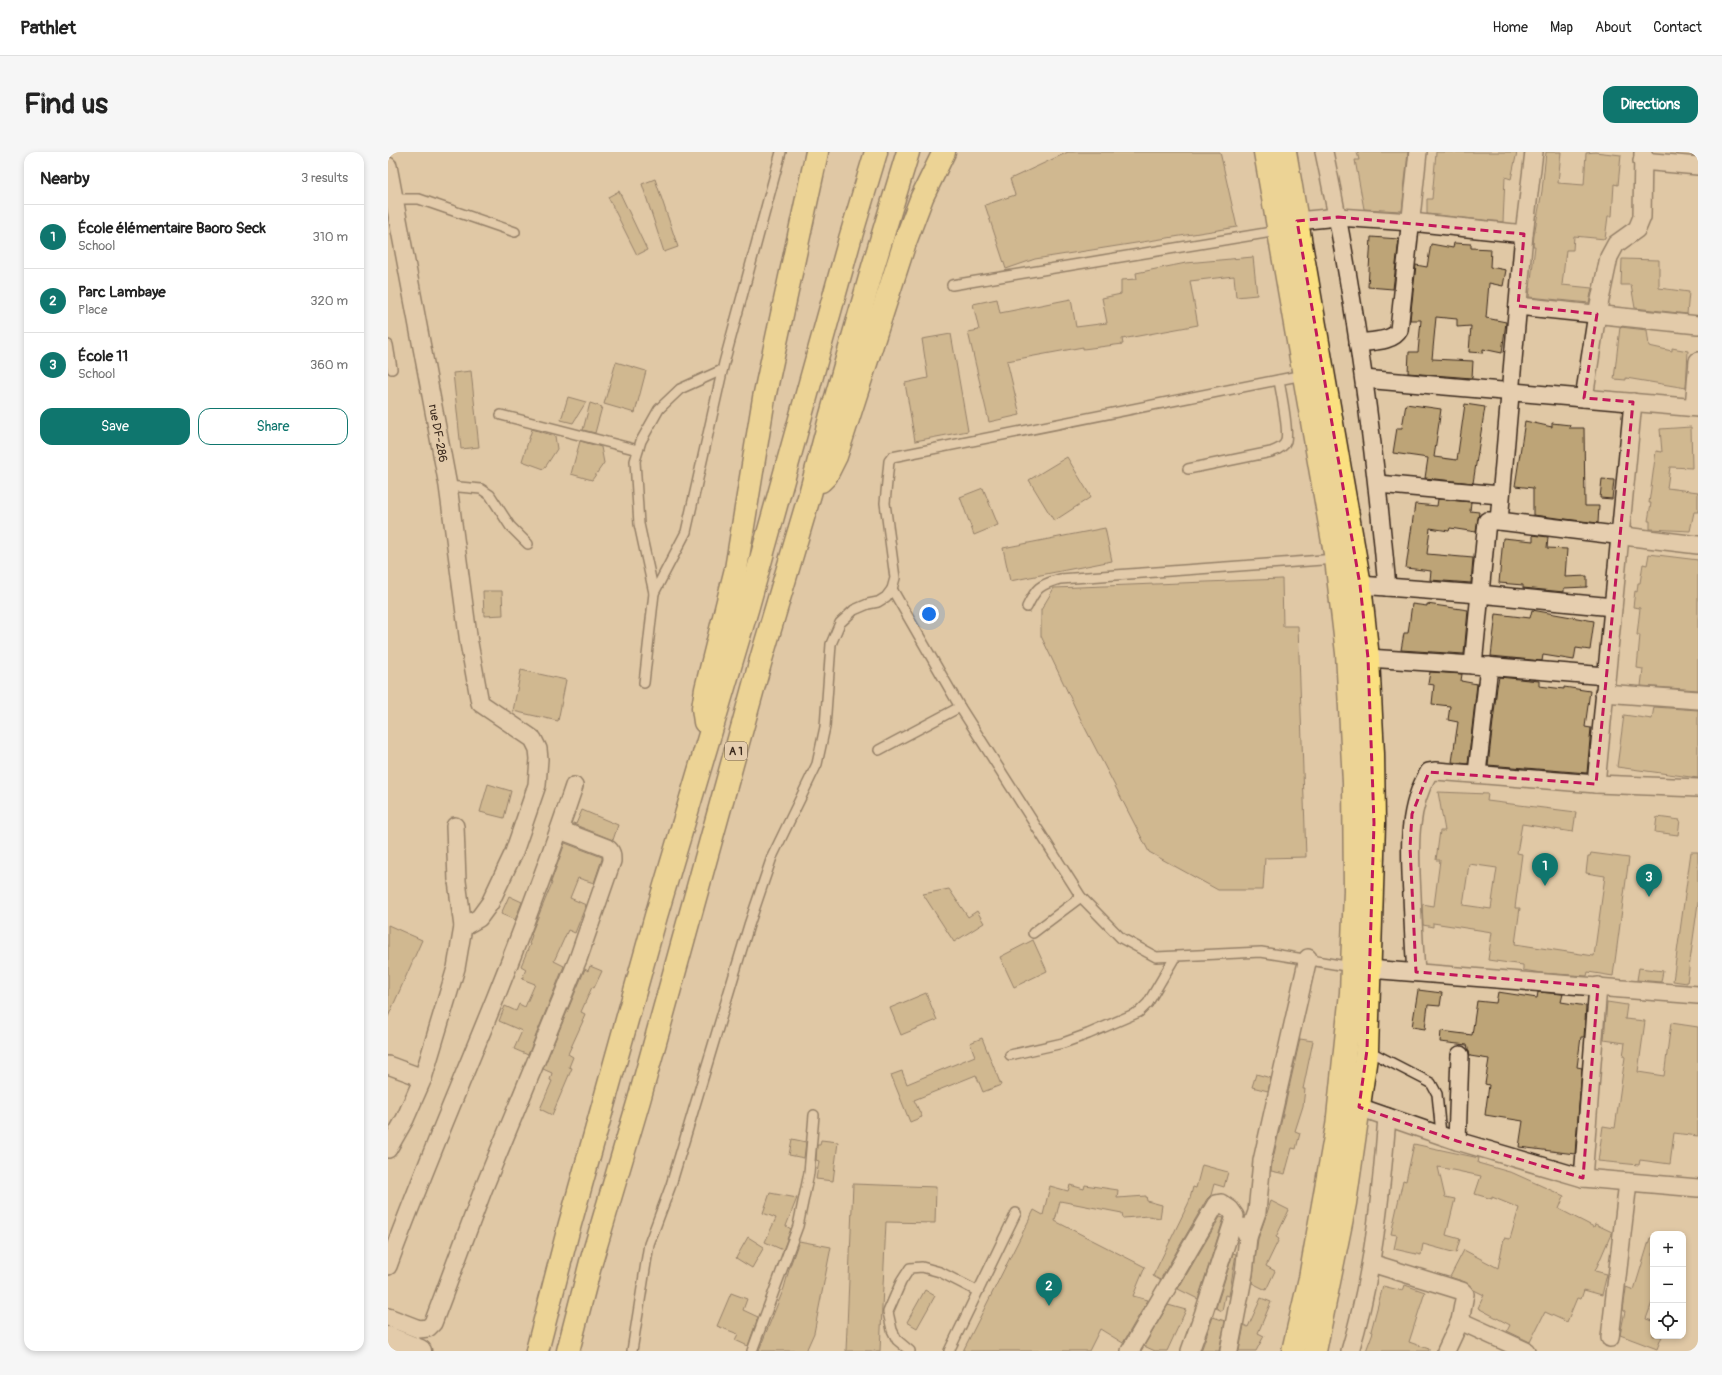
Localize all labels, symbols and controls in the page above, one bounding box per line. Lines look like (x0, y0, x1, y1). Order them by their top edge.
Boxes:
text: Pathlet (20, 16, 76, 40)
text: Home (1493, 19, 1528, 36)
text: Map (1550, 19, 1573, 36)
text: About (1595, 19, 1631, 36)
text: Contact (1653, 19, 1702, 36)
button: Directions (1603, 86, 1698, 123)
text: Find us (24, 87, 108, 122)
text: Nearby (40, 168, 89, 189)
text: 3 results (301, 170, 348, 186)
text: École élémentaire Baoro Seck (78, 219, 266, 238)
text: 1 (50, 229, 56, 245)
text: 310 m (312, 229, 348, 245)
text: School (78, 238, 115, 254)
text: Parc Lambaye (78, 283, 166, 302)
text: 2 (49, 293, 57, 309)
text: 320 m (310, 293, 348, 309)
text: Place (78, 302, 107, 318)
text: École 11 (78, 347, 128, 366)
text: 3 (49, 357, 57, 373)
text: 360 m (310, 357, 348, 373)
text: School (78, 366, 115, 382)
street label: rue DF-286 (425, 403, 450, 464)
button: Save (40, 408, 190, 445)
button: Share (198, 408, 348, 445)
your location (919, 604, 939, 624)
road number: A 1 (725, 742, 747, 760)
pin: 1 (1532, 853, 1558, 886)
pin: 3 (1636, 864, 1662, 897)
map controls (1650, 1231, 1686, 1339)
button: + (1650, 1231, 1686, 1267)
button: − (1650, 1267, 1686, 1303)
pin: 2 (1036, 1273, 1062, 1306)
button: locate (1650, 1303, 1686, 1339)

